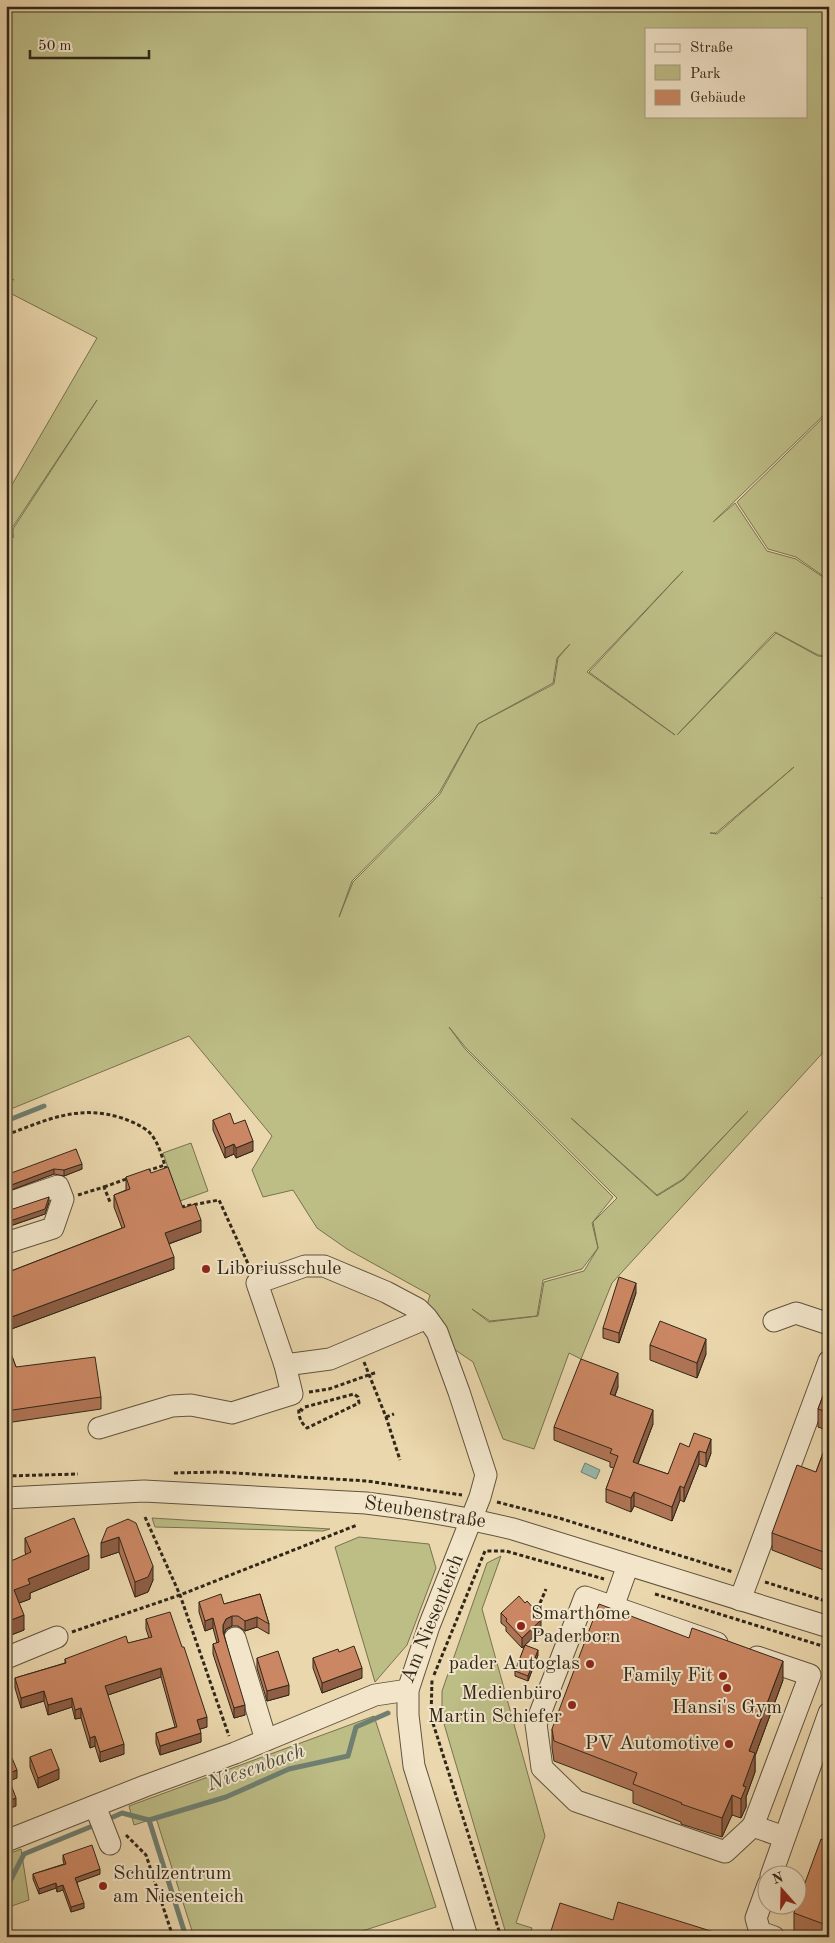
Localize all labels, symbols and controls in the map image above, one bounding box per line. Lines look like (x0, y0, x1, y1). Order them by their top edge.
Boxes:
scale bar (30, 28, 149, 60)
legend (645, 28, 808, 118)
text: 50 m (38, 39, 72, 54)
text: Straße (690, 41, 733, 56)
text: Park (690, 67, 721, 82)
text: Gebäude (690, 91, 746, 106)
place label: Liboriusschule (216, 1259, 341, 1279)
marker: Liboriusschule (200, 1263, 212, 1275)
street label: Steubenstraße (363, 1494, 487, 1532)
street label: Am Niesenteich (398, 1552, 468, 1686)
place label: Smarthome Paderborn (531, 1604, 630, 1647)
marker: Smarthome Paderborn (515, 1620, 527, 1632)
place label: pader Autoglas (449, 1654, 580, 1674)
marker: pader Autoglas (584, 1658, 596, 1670)
place label: Family Fit (622, 1666, 713, 1686)
marker: Family Fit (717, 1670, 729, 1682)
marker: Hansi's Gym (721, 1682, 733, 1694)
place label: Medienbüro Martin Schiefer (428, 1684, 562, 1727)
place label: Hansi's Gym (672, 1698, 782, 1718)
marker: Medienbüro Martin Schiefer (566, 1699, 578, 1711)
place label: PV Automotive (584, 1734, 719, 1754)
marker: PV Automotive (723, 1738, 735, 1750)
water label: Niesenbach (203, 1740, 308, 1796)
place label: Schulzentrum am Niesenteich (113, 1864, 244, 1907)
north arrow (758, 1866, 808, 1916)
text: N (770, 1870, 786, 1887)
marker: Schulzentrum am Niesenteich (97, 1880, 109, 1892)

